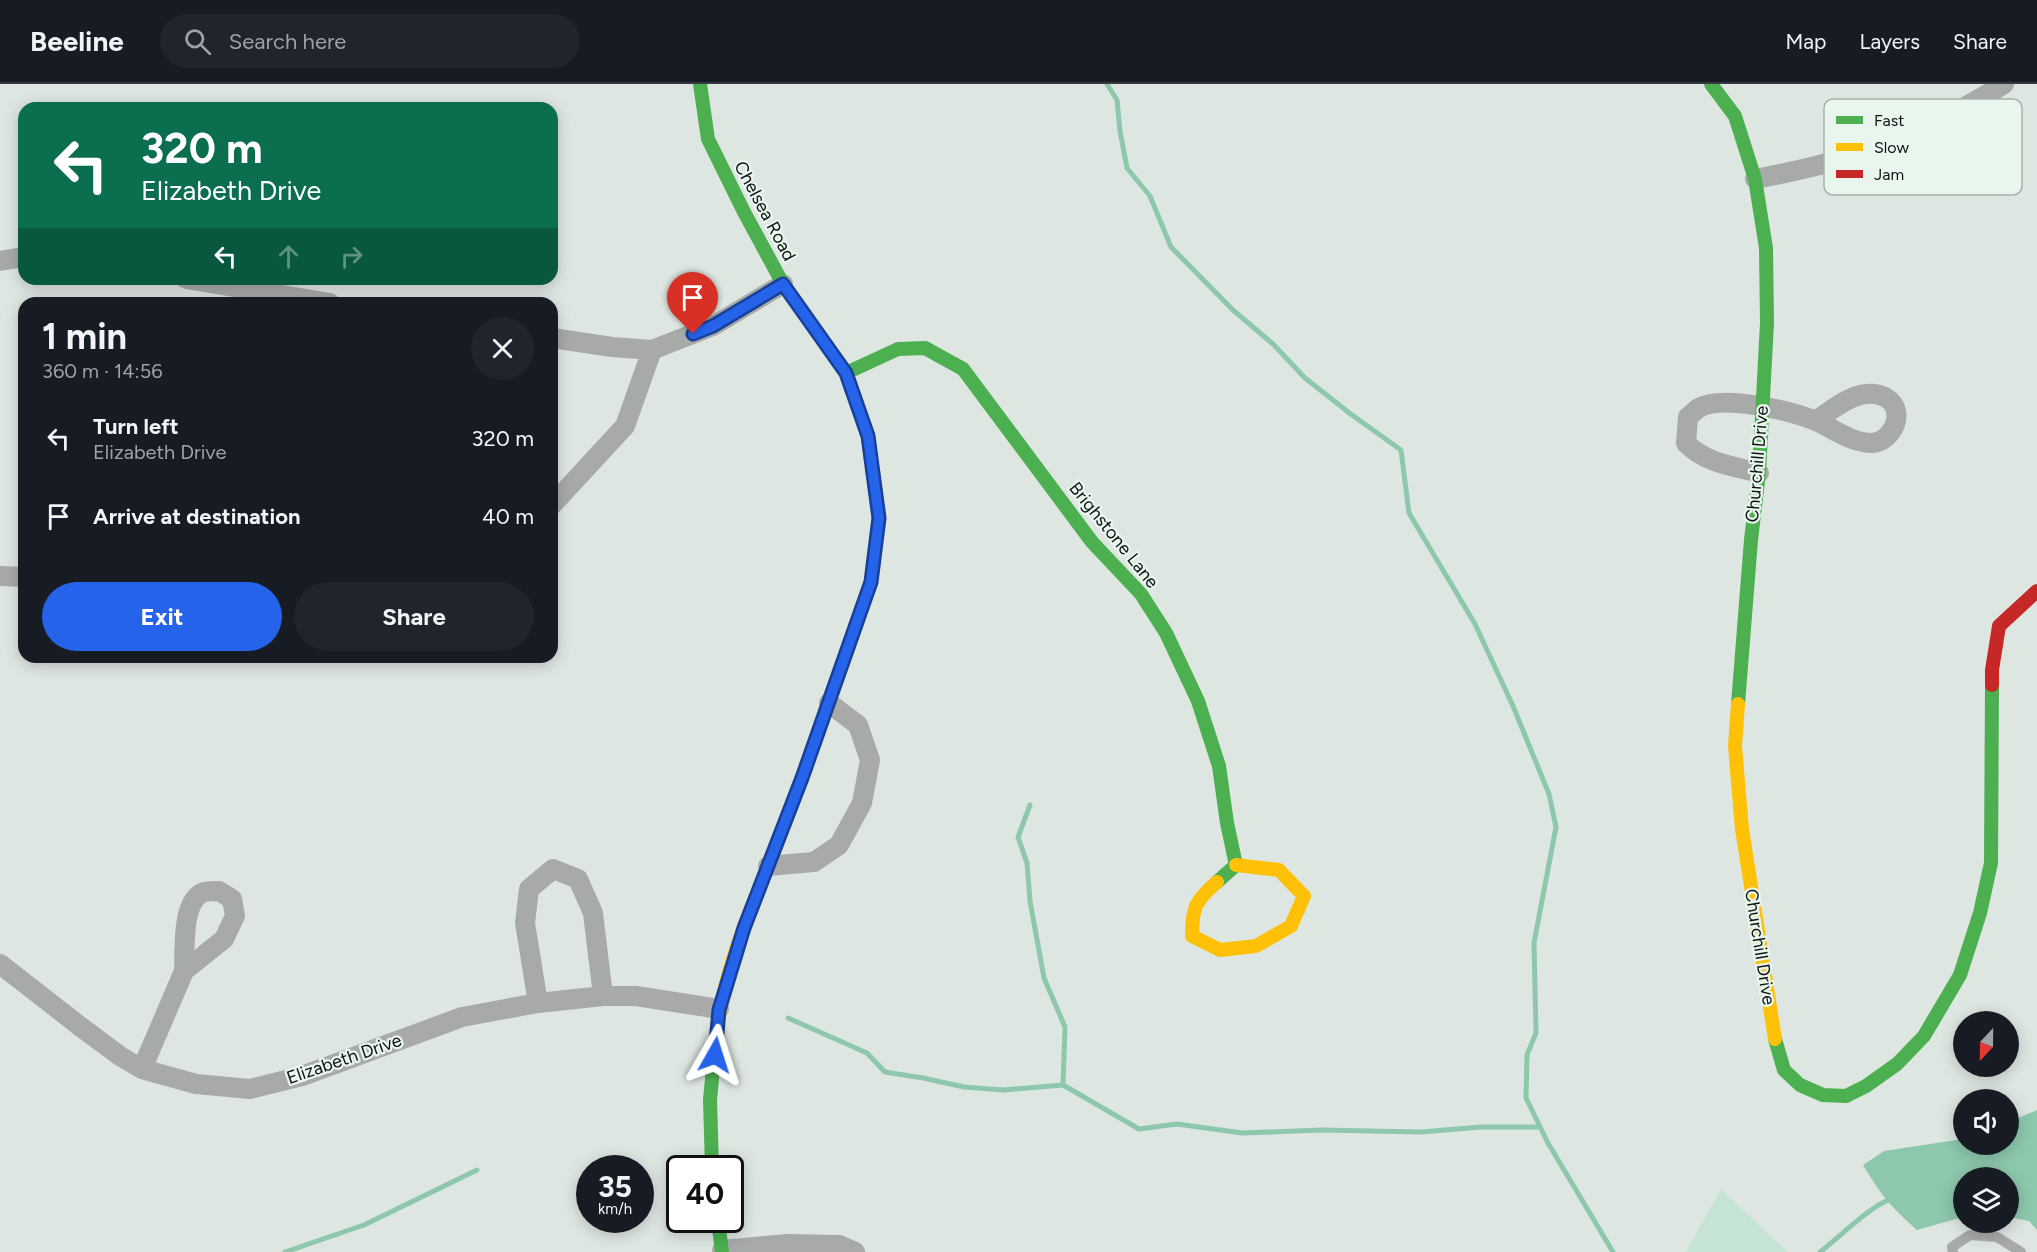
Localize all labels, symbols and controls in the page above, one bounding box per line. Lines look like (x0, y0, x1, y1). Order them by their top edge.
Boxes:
search box (160, 14, 580, 68)
text: Beeline (30, 24, 124, 58)
icon: search (181, 25, 214, 58)
text: Search here (229, 28, 346, 55)
text: Map (1786, 29, 1826, 54)
text: Layers (1859, 29, 1920, 54)
text: Share (1953, 29, 2007, 54)
legend (1824, 99, 2022, 195)
text: Fast (1874, 111, 1904, 130)
text: 320 m (141, 123, 263, 174)
icon: left (42, 126, 120, 204)
text: Slow (1874, 138, 1909, 157)
street label: Chelsea Road (729, 157, 801, 265)
text: Jam (1874, 165, 1904, 184)
text: Elizabeth Drive (141, 174, 321, 207)
icon: left (209, 240, 242, 273)
icon: ahead (272, 240, 305, 273)
icon: right (335, 240, 368, 273)
pin (667, 272, 718, 334)
icon: arrive (676, 281, 709, 314)
text: 1 min (42, 315, 127, 358)
button: close (471, 317, 534, 380)
text: 360 m · 14:56 (42, 359, 163, 383)
street label: Churchill Drive (1741, 405, 1773, 523)
text: Turn left (93, 413, 179, 440)
icon: left (42, 422, 75, 455)
text: 320 m (471, 425, 534, 452)
text: Elizabeth Drive (93, 440, 226, 464)
street label: Brighstone Lane (1064, 477, 1164, 593)
icon: arrive (42, 500, 75, 533)
text: Arrive at destination (93, 503, 301, 530)
text: 40 m (482, 503, 534, 530)
button: Exit (42, 582, 282, 651)
button: Share (294, 582, 534, 651)
street label: Churchill Drive (1740, 887, 1780, 1007)
north arrow (1953, 1011, 2019, 1077)
map controls (1953, 1011, 2019, 1233)
position arrow (683, 1023, 747, 1087)
street label: Elizabeth Drive (284, 1029, 405, 1089)
button: sound (1953, 1089, 2019, 1155)
speed limit sign: 40 (666, 1155, 744, 1233)
button: layers (1953, 1167, 2019, 1233)
text: 35 (598, 1168, 632, 1205)
text: km/h (598, 1200, 632, 1218)

